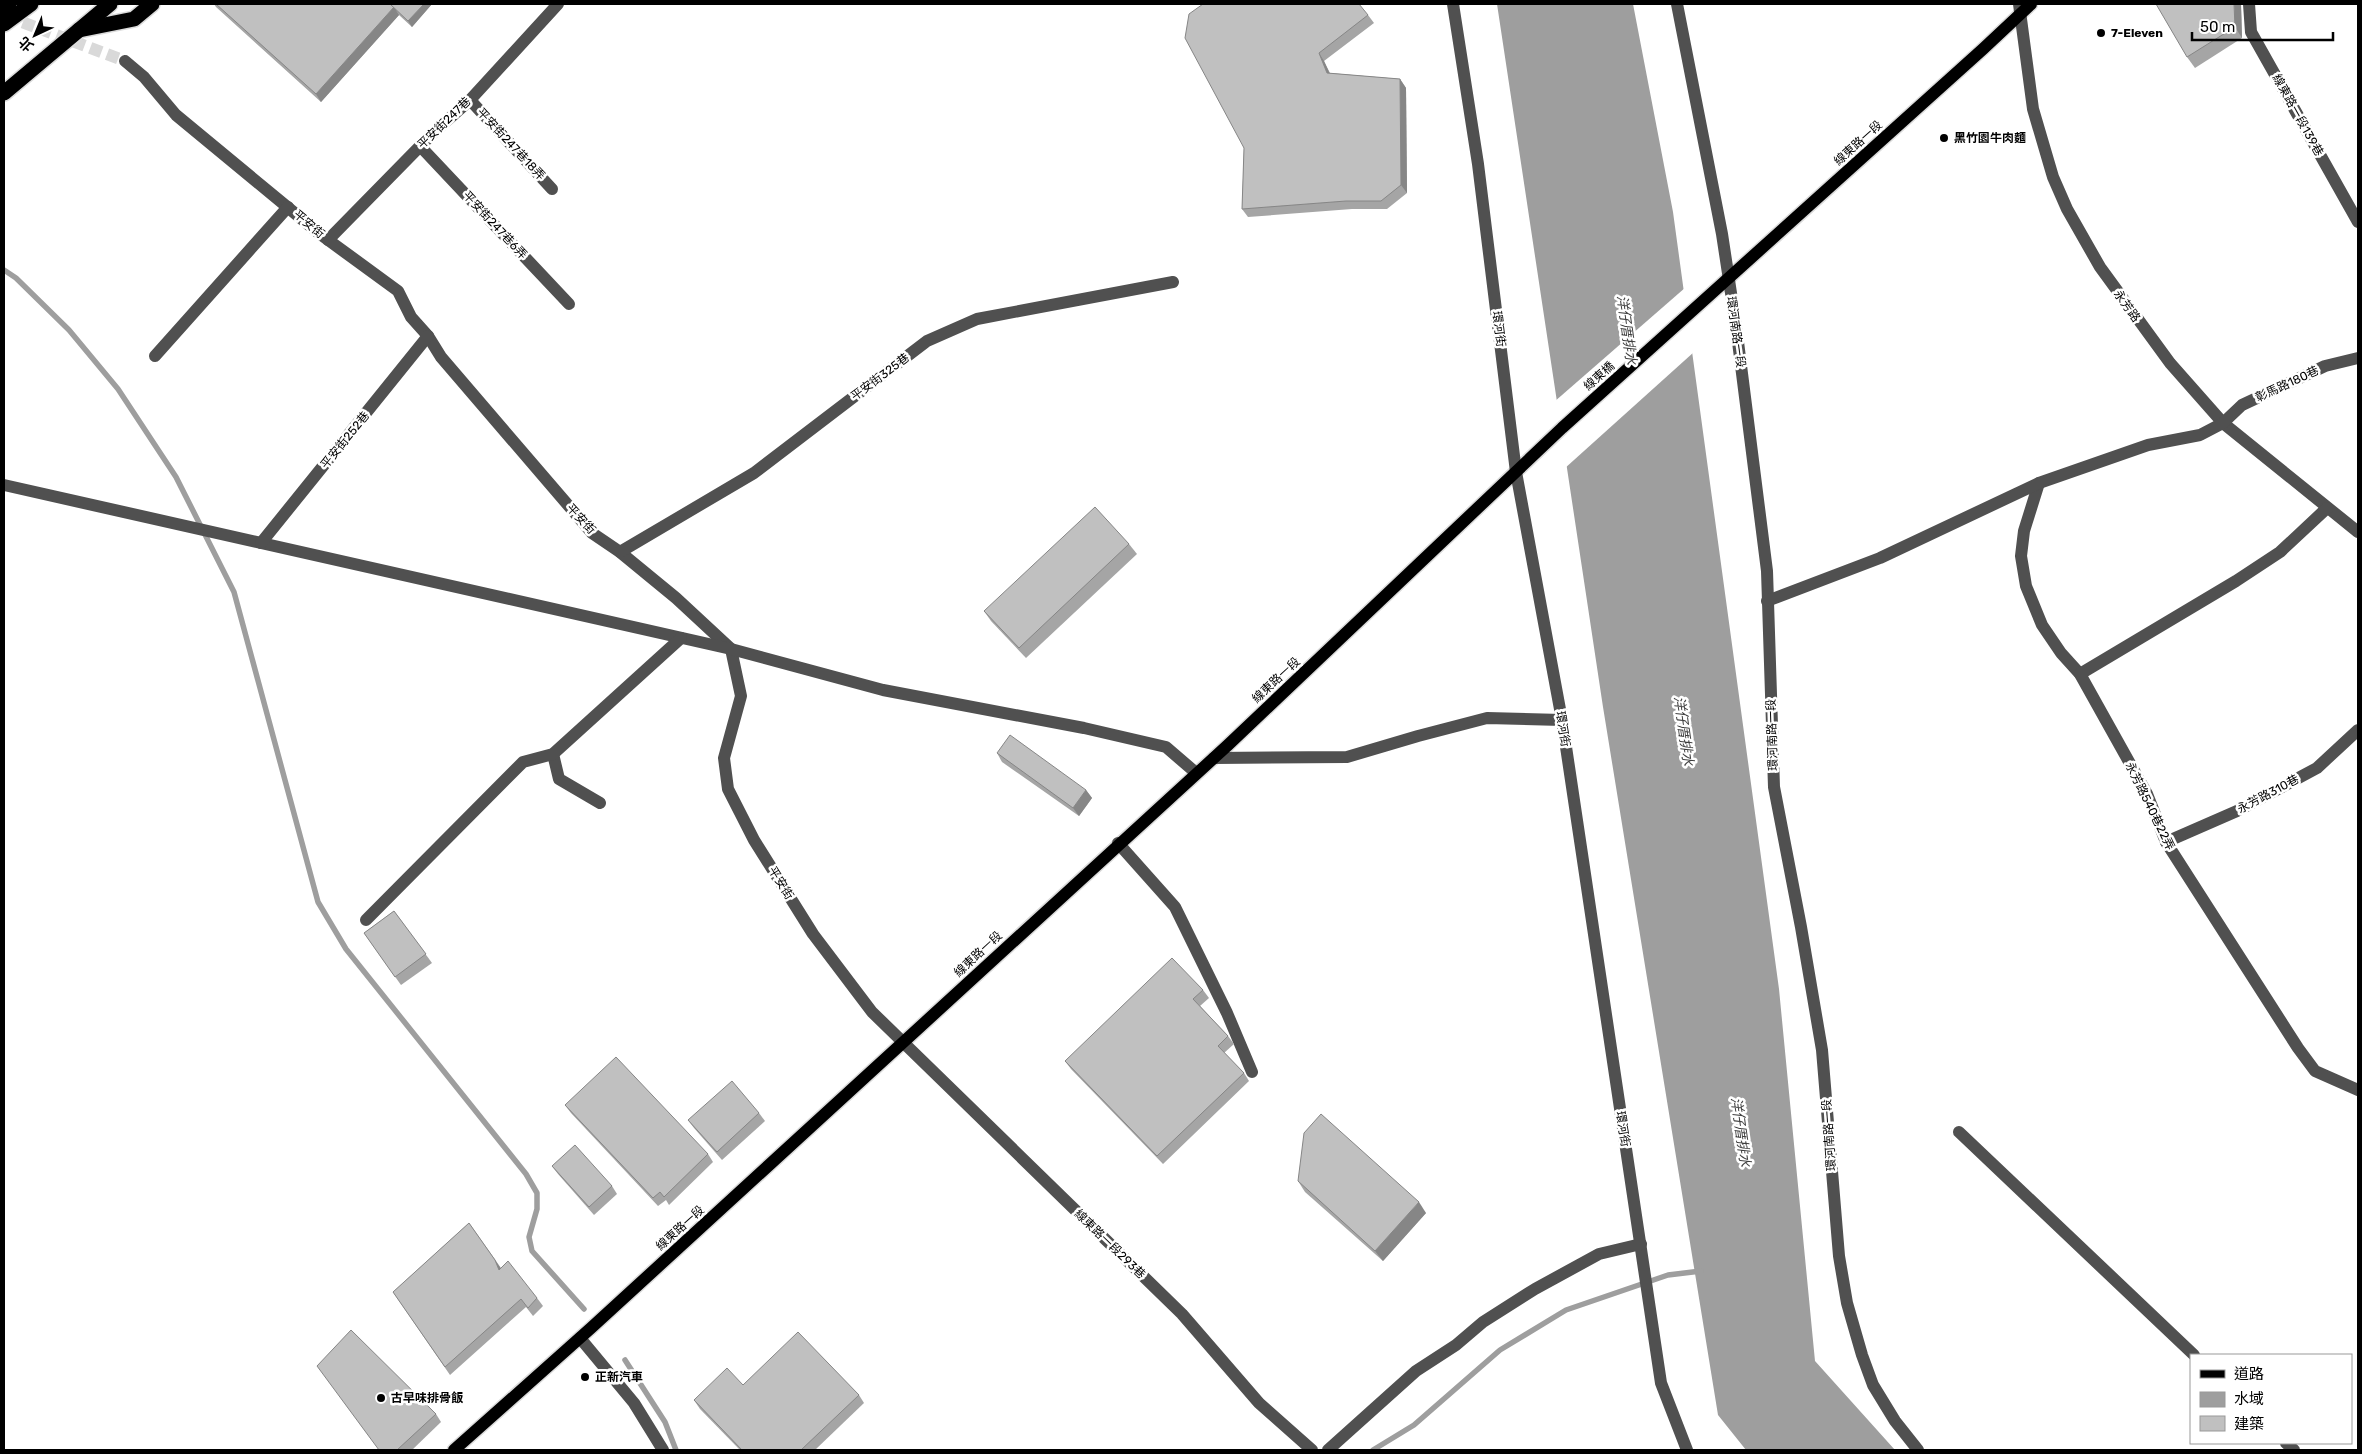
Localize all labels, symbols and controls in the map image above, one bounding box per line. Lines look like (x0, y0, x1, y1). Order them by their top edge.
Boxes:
north arrow (10, 10, 60, 60)
scale bar (2192, 10, 2333, 42)
text: 50 m (2200, 18, 2235, 36)
place label: 7-Eleven (2111, 26, 2163, 40)
marker: 7-Eleven (2095, 27, 2107, 39)
text: 北 (15, 33, 37, 55)
street label: 線東路一段139巷 (2270, 72, 2326, 158)
street label: 平安街247巷 (415, 94, 473, 152)
street label: 平安街247巷18弄 (474, 105, 548, 183)
street label: 線東路一段 (1831, 118, 1885, 168)
place label: 黑竹園牛肉麵 (1954, 131, 2026, 145)
marker: 黑竹園牛肉麵 (1938, 132, 1950, 144)
street label: 平安街247巷6弄 (460, 188, 530, 262)
street label: 平安街 (291, 207, 327, 241)
street label: 永芳路 (2111, 287, 2143, 325)
water label: 洋仔厝排水 (1613, 294, 1640, 367)
street label: 環河南路一段 (1724, 295, 1748, 369)
street label: 環河街 (1490, 310, 1508, 348)
street label: 平安街325巷 (848, 351, 912, 403)
street label: 線東橋 (1581, 359, 1617, 393)
street label: 彰馬路180巷 (2253, 363, 2321, 405)
street label: 平安街252巷 (318, 409, 372, 471)
street label: 平安街 (564, 501, 598, 537)
street label: 線東路一段 (1249, 654, 1303, 706)
water label: 洋仔厝排水 (1670, 695, 1697, 768)
street label: 環河南路一段 (1764, 699, 1780, 771)
street label: 環河街 (1553, 710, 1573, 748)
street label: 永芳路540巷22弄 (2123, 760, 2177, 852)
street label: 永芳路310巷 (2235, 772, 2301, 816)
street label: 平安街 (766, 864, 796, 902)
street label: 線東路一段 (951, 928, 1005, 980)
water label: 洋仔厝排水 (1727, 1096, 1754, 1169)
street label: 環河南路一段 (1820, 1099, 1838, 1171)
street label: 環河街 (1613, 1110, 1633, 1148)
street label: 線東路一段 (653, 1203, 707, 1253)
street label: 線東路一段293巷 (1072, 1207, 1148, 1281)
legend (2190, 1354, 2352, 1444)
text: 道路 (2234, 1365, 2264, 1383)
place label: 正新汽車 (595, 1370, 643, 1384)
marker: 正新汽車 (579, 1371, 591, 1383)
text: 水域 (2234, 1390, 2264, 1408)
place label: 古早味排骨飯 (391, 1391, 464, 1405)
marker: 古早味排骨飯 (375, 1392, 387, 1404)
text: 建築 (2234, 1415, 2264, 1433)

